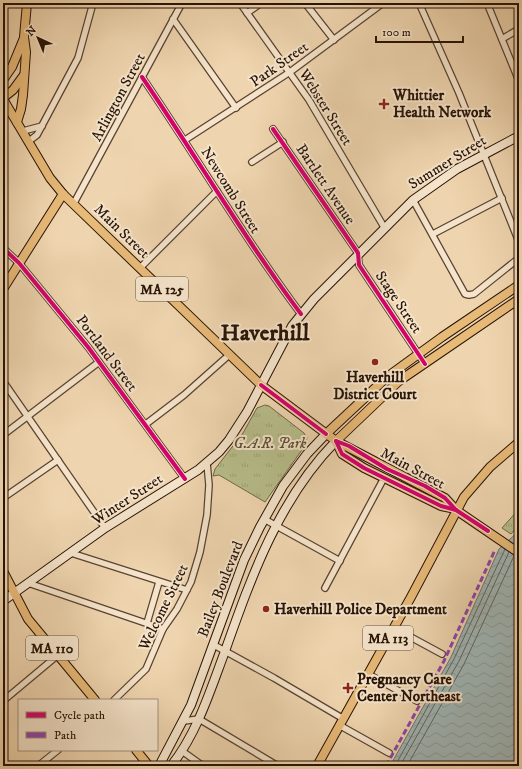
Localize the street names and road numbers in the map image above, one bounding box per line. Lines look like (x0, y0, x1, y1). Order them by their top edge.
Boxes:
street label: Park Street (247, 37, 312, 91)
street label: Arlington Street (87, 50, 150, 145)
street label: Webster Street (294, 65, 357, 149)
street label: Summer Street (405, 131, 490, 194)
street label: Bartlett Avenue (292, 140, 359, 228)
street label: Newcomb Street (196, 143, 265, 237)
street label: Main Street (90, 200, 154, 263)
street label: Stage Street (371, 267, 426, 337)
road number: MA 125 (136, 277, 188, 301)
street label: Portland Street (72, 311, 142, 395)
street label: Main Street (377, 444, 449, 493)
street label: Winter Street (87, 469, 166, 530)
street label: Bailey Boulevard (193, 538, 248, 640)
street label: Welcome Street (134, 561, 193, 654)
road number: MA 113 (363, 626, 413, 650)
road number: MA 110 (26, 636, 78, 660)

